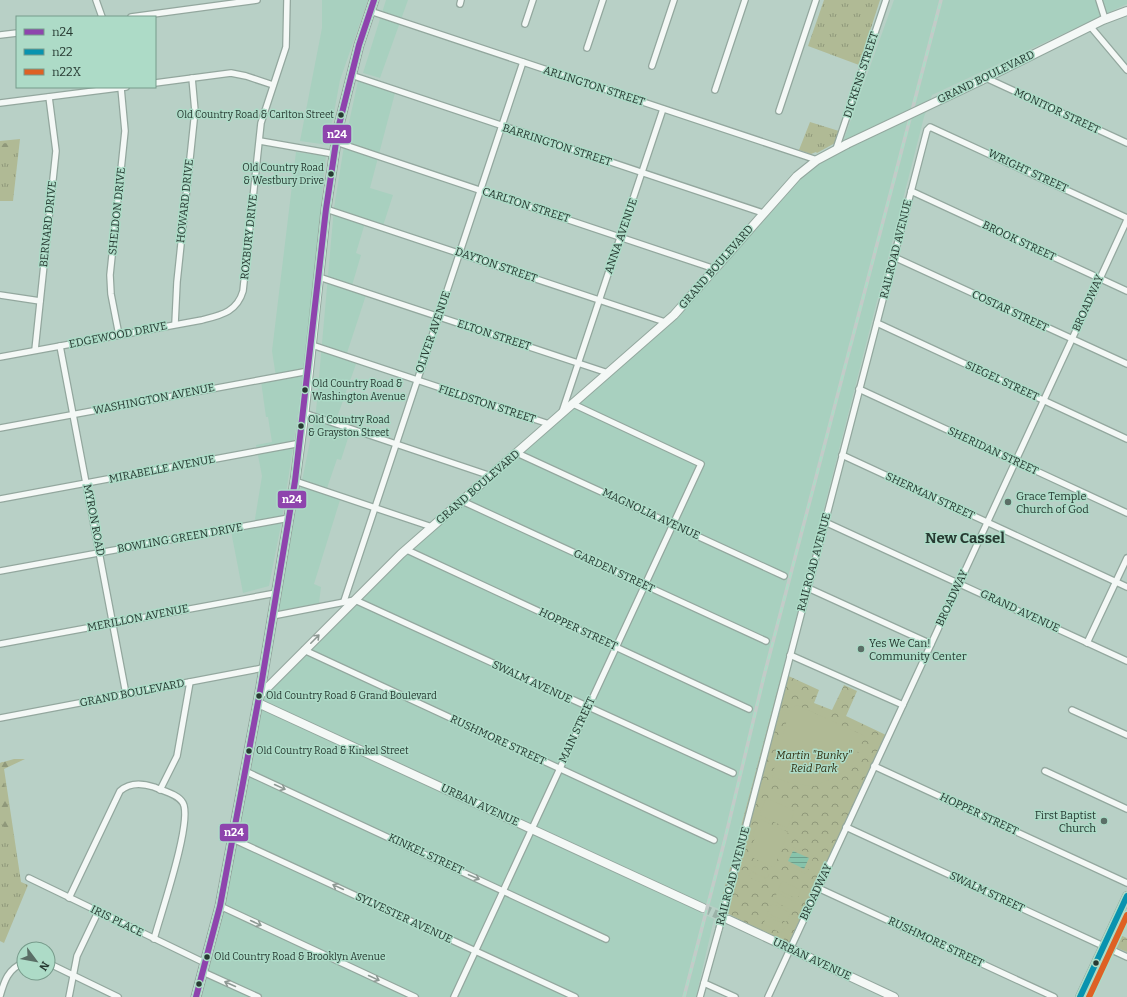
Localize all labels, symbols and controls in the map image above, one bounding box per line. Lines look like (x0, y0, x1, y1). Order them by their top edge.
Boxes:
legend (16, 16, 156, 88)
text: n24 (52, 25, 73, 39)
street label: DICKENS STREET (841, 30, 881, 120)
text: n22 (52, 45, 73, 59)
street label: GRAND BOULEVARD (935, 48, 1037, 106)
street label: ARLINGTON STREET (542, 63, 647, 109)
text: n22X (52, 65, 82, 79)
street label: MONITOR STREET (1012, 85, 1103, 137)
place label: Old Country Road & Carlton Street (177, 109, 334, 121)
marker: Old Country Road & Carlton Street (336, 110, 346, 120)
street label: BARRINGTON STREET (501, 121, 614, 169)
line badge: n24 (322, 124, 352, 144)
text: n24 (327, 128, 347, 141)
street label: WRIGHT STREET (986, 147, 1071, 195)
street label: HOWARD DRIVE (174, 158, 196, 244)
place label: Old Country Road & Westbury Drive (242, 162, 324, 187)
street label: SHELDON DRIVE (106, 166, 128, 255)
marker: Old Country Road & Westbury Drive (326, 169, 336, 179)
street label: BERNARD DRIVE (37, 180, 59, 268)
street label: CARLTON STREET (481, 185, 572, 225)
street label: ROXBURY DRIVE (238, 193, 260, 280)
street label: ANNA AVENUE (602, 196, 640, 276)
street label: RAILROAD AVENUE (877, 198, 915, 300)
street label: BROOK STREET (980, 218, 1058, 264)
street label: GRAND BOULEVARD (676, 222, 756, 311)
street label: DAYTON STREET (453, 245, 539, 285)
street label: BROADWAY (1070, 272, 1107, 333)
street label: COSTAR STREET (970, 288, 1051, 335)
street label: OLIVER AVENUE (413, 289, 453, 375)
street label: ELTON STREET (455, 317, 533, 353)
street label: EDGEWOOD DRIVE (68, 319, 168, 351)
street label: SIEGEL STREET (963, 358, 1041, 404)
place label: Old Country Road & Washington Avenue (312, 378, 405, 403)
street label: WASHINGTON AVENUE (92, 381, 216, 417)
street label: FIELDSTON STREET (437, 382, 538, 426)
marker: Old Country Road & Washington Avenue (300, 385, 310, 395)
place label: Old Country Road & Grayston Street (308, 414, 390, 439)
marker: Old Country Road & Grayston Street (296, 421, 306, 431)
street label: SHERIDAN STREET (946, 424, 1041, 478)
street label: GRAND BOULEVARD (434, 447, 523, 527)
street label: MIRABELLE AVENUE (108, 452, 216, 486)
street label: SHERMAN STREET (884, 470, 977, 523)
street label: MYRON ROAD (81, 483, 107, 557)
street label: MAGNOLIA AVENUE (600, 486, 702, 542)
line badge: n24 (277, 490, 307, 509)
place label: Grace Temple Church of God (1016, 490, 1089, 516)
text: n24 (282, 493, 302, 506)
marker: Grace Temple Church of God (1003, 497, 1013, 507)
street label: RAILROAD AVENUE (795, 511, 833, 613)
street label: BOWLING GREEN DRIVE (116, 521, 244, 555)
district label: New Cassel (925, 529, 1005, 547)
street label: GARDEN STREET (572, 547, 657, 596)
street label: BROADWAY (933, 567, 971, 628)
street label: GRAND AVENUE (978, 587, 1062, 635)
street label: MERILLON AVENUE (86, 602, 190, 634)
street label: HOPPER STREET (537, 605, 620, 653)
one-way arrow (310, 634, 320, 644)
place label: Yes We Can! Community Center (869, 637, 967, 663)
marker: Yes We Can! Community Center (856, 644, 866, 654)
street label: SWALM AVENUE (490, 658, 574, 706)
street label: GRAND BOULEVARD (78, 676, 186, 710)
place label: Old Country Road & Grand Boulevard (266, 690, 437, 702)
marker: Old Country Road & Grand Boulevard (254, 691, 264, 701)
street label: MAIN STREET (556, 695, 598, 765)
street label: RUSHMORE STREET (448, 712, 548, 768)
place label: Old Country Road & Kinkel Street (256, 745, 409, 757)
marker: Old Country Road & Kinkel Street (244, 746, 254, 756)
park label: Martin "Bunky" Reid Park (776, 749, 853, 775)
street label: URBAN AVENUE (439, 781, 521, 829)
one-way arrow (274, 784, 286, 791)
street label: HOPPER STREET (938, 790, 1021, 838)
place label: First Baptist Church (1035, 809, 1096, 835)
marker: First Baptist Church (1099, 816, 1109, 826)
line badge: n24 (219, 823, 249, 842)
street label: RAILROAD AVENUE (714, 825, 752, 927)
text: n24 (224, 826, 244, 839)
street label: KINKEL STREET (386, 831, 466, 877)
street label: BROADWAY (797, 861, 835, 922)
street label: SWALM STREET (947, 869, 1027, 915)
one-way arrow (468, 874, 480, 881)
one-way arrow (332, 883, 344, 891)
street label: SYLVESTER AVENUE (354, 890, 455, 946)
street label: IRIS PLACE (88, 903, 146, 939)
street label: RUSHMORE STREET (886, 914, 986, 970)
one-way arrow (249, 920, 261, 927)
street label: URBAN AVENUE (771, 935, 853, 983)
north arrow (16, 941, 56, 981)
place label: Old Country Road & Brooklyn Avenue (214, 951, 385, 963)
marker: Old Country Road & Brooklyn Avenue (202, 952, 212, 962)
unlabelled marker (1091, 958, 1101, 968)
text: N (36, 959, 52, 974)
one-way arrow (367, 975, 379, 982)
unlabelled marker (194, 979, 204, 989)
one-way arrow (225, 980, 237, 987)

